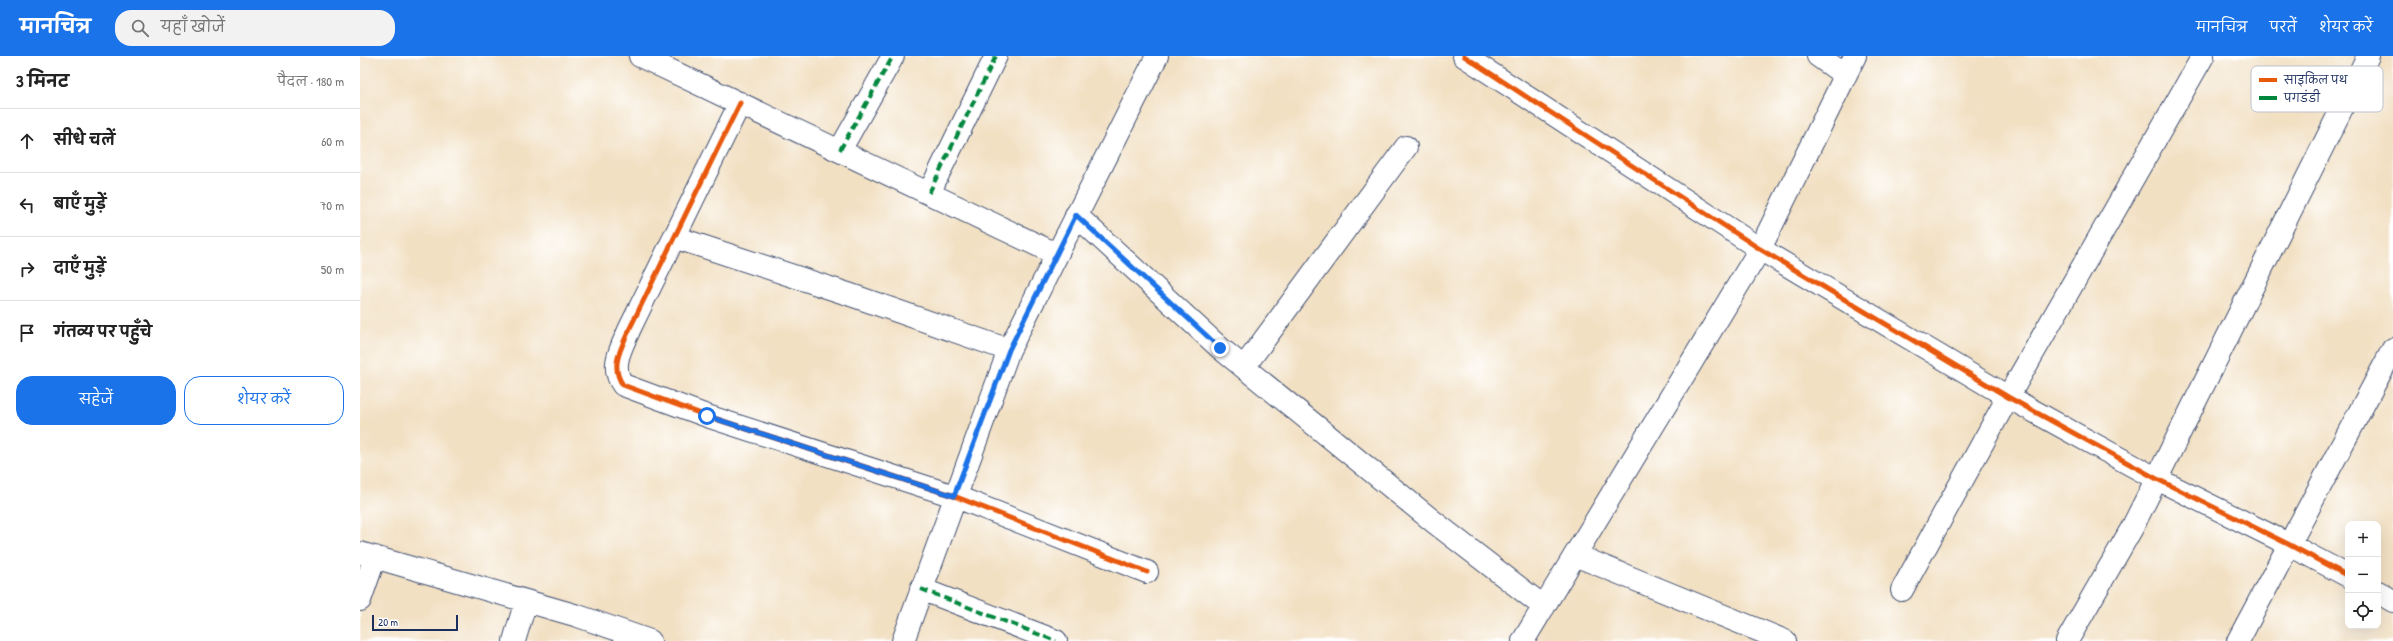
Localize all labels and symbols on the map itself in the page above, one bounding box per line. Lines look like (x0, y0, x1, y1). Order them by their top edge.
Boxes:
legend (2251, 66, 2383, 112)
text: साइकिल पथ (2283, 71, 2349, 87)
text: पगडंडी (2283, 89, 2321, 105)
route end (1211, 339, 1229, 357)
route start (698, 407, 716, 425)
scale bar (372, 613, 458, 632)

